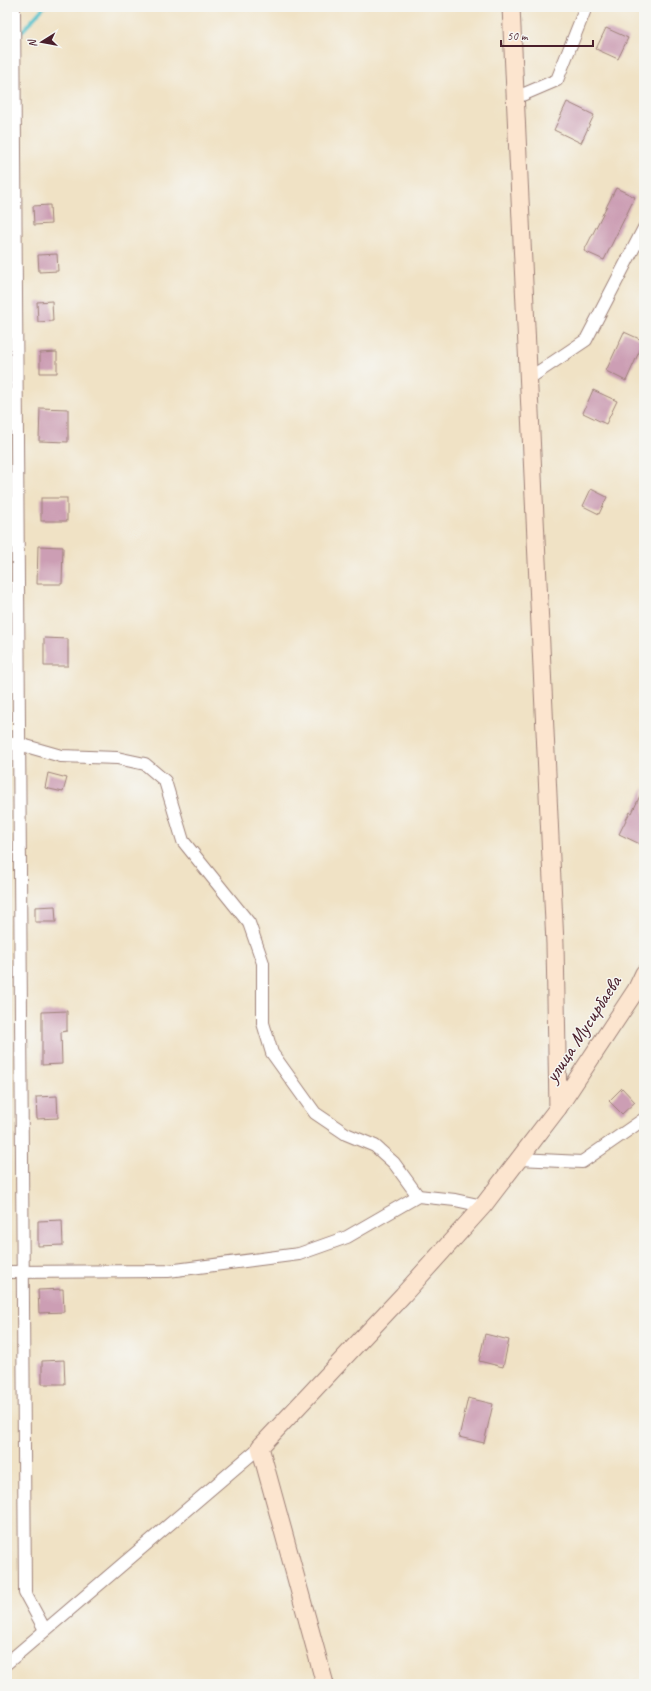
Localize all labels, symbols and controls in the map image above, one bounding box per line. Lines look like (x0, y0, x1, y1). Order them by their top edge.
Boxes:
north arrow (22, 22, 62, 62)
scale bar (501, 22, 593, 48)
text: 50 m (507, 28, 529, 44)
text: N (24, 37, 40, 49)
street label: улица Мусирбаева (539, 969, 628, 1088)

